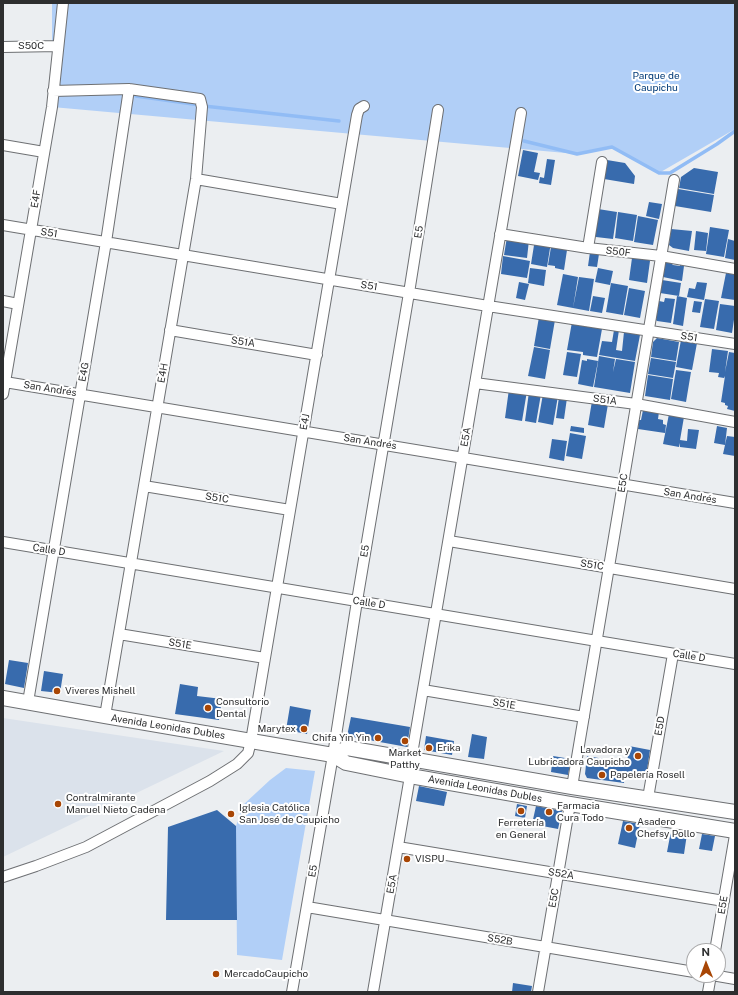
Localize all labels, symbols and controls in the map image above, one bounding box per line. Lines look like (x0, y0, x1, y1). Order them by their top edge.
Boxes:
street label: S50C (18, 40, 44, 52)
park label: Parque de Caupichu (632, 70, 680, 94)
street label: E4F (28, 189, 44, 209)
street label: E5 (412, 225, 426, 239)
street label: S51 (40, 226, 58, 240)
street label: S50F (605, 245, 631, 259)
street label: S51 (360, 279, 378, 293)
street label: S51 (680, 330, 698, 344)
street label: S51A (230, 334, 256, 350)
street label: E4G (76, 361, 92, 383)
street label: E4H (155, 362, 171, 384)
street label: San Andrés (22, 379, 78, 399)
street label: S51A (592, 393, 618, 407)
street label: E4J (298, 413, 312, 431)
street label: E5A (458, 426, 474, 448)
street label: San Andrés (342, 432, 398, 452)
street label: E5C (616, 472, 630, 494)
street label: San Andrés (662, 486, 718, 506)
street label: S51C (204, 490, 230, 506)
street label: Calle D (32, 541, 66, 559)
street label: E5 (358, 544, 372, 558)
street label: S51C (579, 557, 605, 573)
street label: Calle D (352, 594, 386, 612)
street label: S51E (168, 636, 192, 652)
street label: Calle D (672, 647, 706, 665)
place label: Viveres Mishell (65, 685, 135, 697)
marker: Viveres Mishell (52, 686, 62, 696)
place label: Consultorio Dental (216, 696, 269, 720)
street label: S51E (492, 696, 516, 712)
marker: Consultorio Dental (203, 703, 213, 713)
street label: Avenida Leonidas Dubles (110, 712, 226, 742)
street label: E5D (652, 715, 668, 737)
place label: Marytex (258, 723, 296, 735)
marker: Marytex (299, 724, 309, 734)
place label: Chifa Yin Yin (312, 732, 370, 744)
marker: Chifa Yin Yin (373, 733, 383, 743)
marker: Market Patthy (400, 736, 410, 746)
place label: Erika (437, 742, 461, 754)
marker: Erika (424, 743, 434, 753)
place label: Lavadora y Lubricadora Caupicho (528, 744, 630, 768)
place label: Market Patthy (389, 747, 421, 770)
marker: Lavadora y Lubricadora Caupicho (633, 751, 643, 761)
place label: Papelería Rosell (610, 769, 685, 781)
marker: Papelería Rosell (597, 770, 607, 780)
street label: Avenida Leonidas Dubles (427, 773, 543, 805)
place label: Contralmirante Manuel Nieto Cadena (66, 792, 166, 816)
marker: Contralmirante Manuel Nieto Cadena (53, 799, 63, 809)
place label: Farmacia Cura Todo (557, 800, 604, 824)
place label: Iglesia Católica San José de Caupicho (239, 802, 340, 826)
marker: Ferretería en General (516, 806, 526, 816)
marker: Farmacia Cura Todo (544, 807, 554, 817)
marker: Iglesia Católica San José de Caupicho (226, 809, 236, 819)
place label: Asadero Chefsy Pollo (637, 816, 695, 840)
place label: Ferretería en General (496, 817, 546, 840)
marker: Asadero Chefsy Pollo (624, 823, 634, 833)
place label: VISPU (415, 853, 445, 865)
marker: VISPU (402, 854, 412, 864)
street label: E5 (306, 864, 320, 878)
street label: S52A (547, 866, 575, 882)
street label: E5A (384, 873, 400, 895)
street label: E5C (546, 887, 562, 909)
street label: E5E (715, 895, 731, 915)
street label: S52B (486, 932, 514, 948)
north arrow (686, 943, 726, 983)
text: N (701, 946, 710, 958)
place label: MercadoCaupicho (224, 968, 308, 980)
marker: MercadoCaupicho (211, 969, 221, 979)

